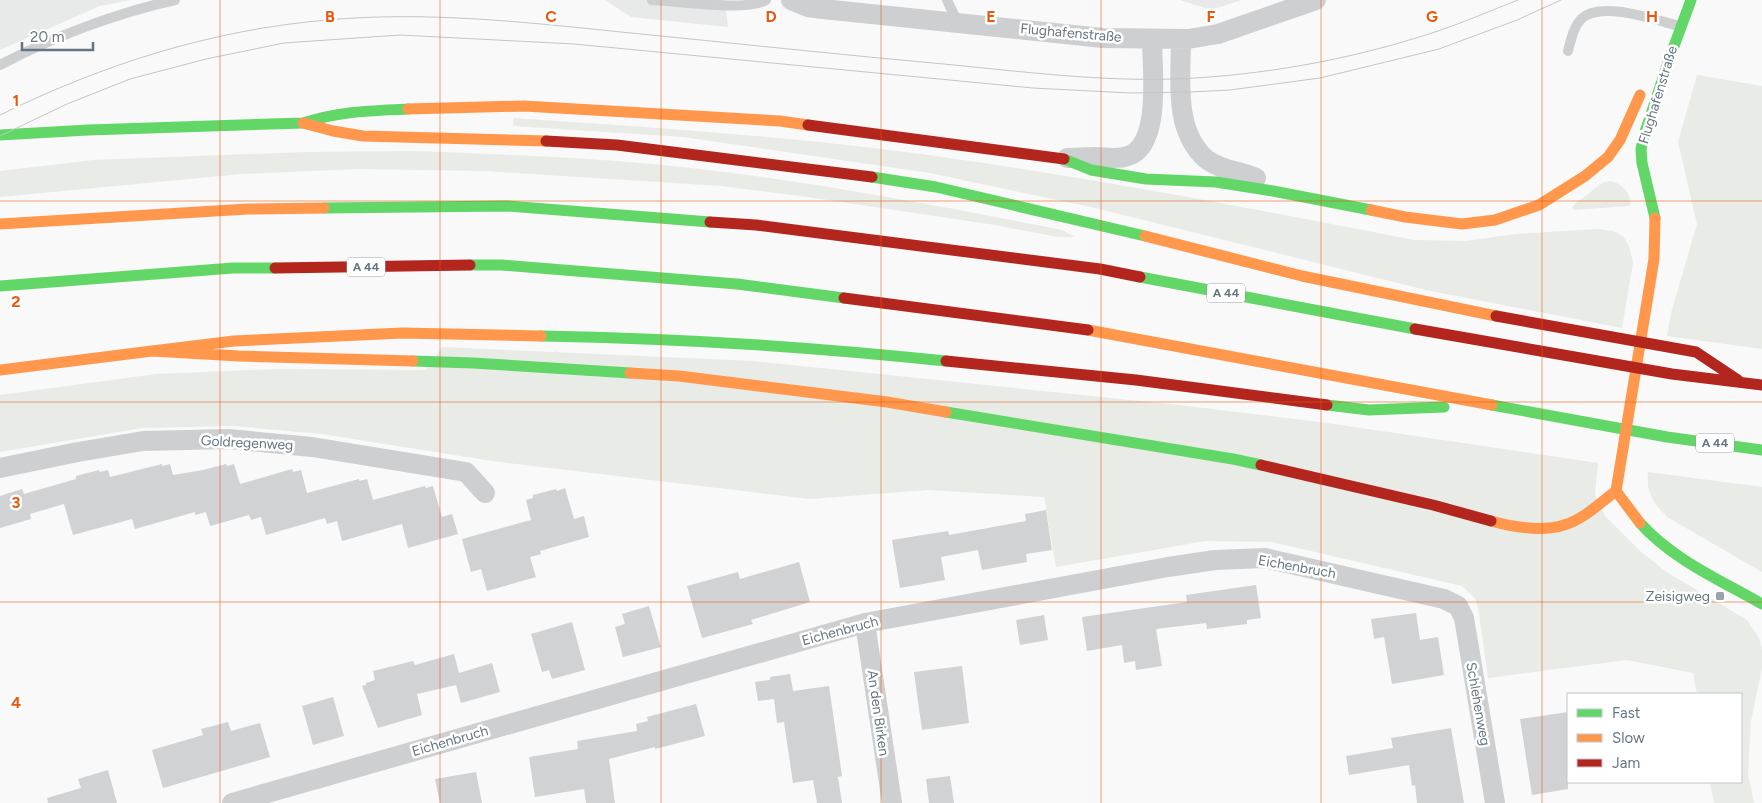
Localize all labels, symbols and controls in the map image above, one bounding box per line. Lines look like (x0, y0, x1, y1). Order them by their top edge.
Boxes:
text: B (325, 7, 335, 26)
text: C (545, 7, 557, 26)
text: D (765, 7, 777, 26)
text: E (986, 7, 996, 26)
text: F (1207, 7, 1216, 26)
text: G (1426, 7, 1438, 26)
text: H (1646, 7, 1658, 26)
scale bar (22, 20, 94, 52)
street label: Flughafenstraße (1020, 20, 1123, 46)
text: 20 m (30, 28, 64, 46)
street label: Flughafenstraße (1635, 44, 1681, 146)
text: 1 (13, 91, 19, 110)
road number: A 44 (347, 258, 385, 276)
road number: A 44 (1207, 284, 1245, 302)
text: 2 (11, 292, 21, 311)
street label: Goldregenweg (200, 432, 294, 454)
road number: A 44 (1696, 433, 1734, 452)
text: 3 (12, 493, 21, 512)
street label: Eichenbruch (1257, 552, 1337, 582)
place label: Zeisigweg (1645, 588, 1710, 605)
marker: Zeisigweg (1714, 590, 1726, 602)
street label: Eichenbruch (800, 613, 880, 649)
street label: Schlehenweg (1462, 661, 1494, 747)
street label: An den Birken (864, 669, 892, 757)
text: 4 (11, 693, 21, 712)
legend (1567, 693, 1742, 783)
text: Fast (1612, 704, 1641, 722)
street label: Eichenbruch (410, 722, 490, 760)
text: Slow (1612, 729, 1645, 747)
text: Jam (1612, 754, 1640, 772)

